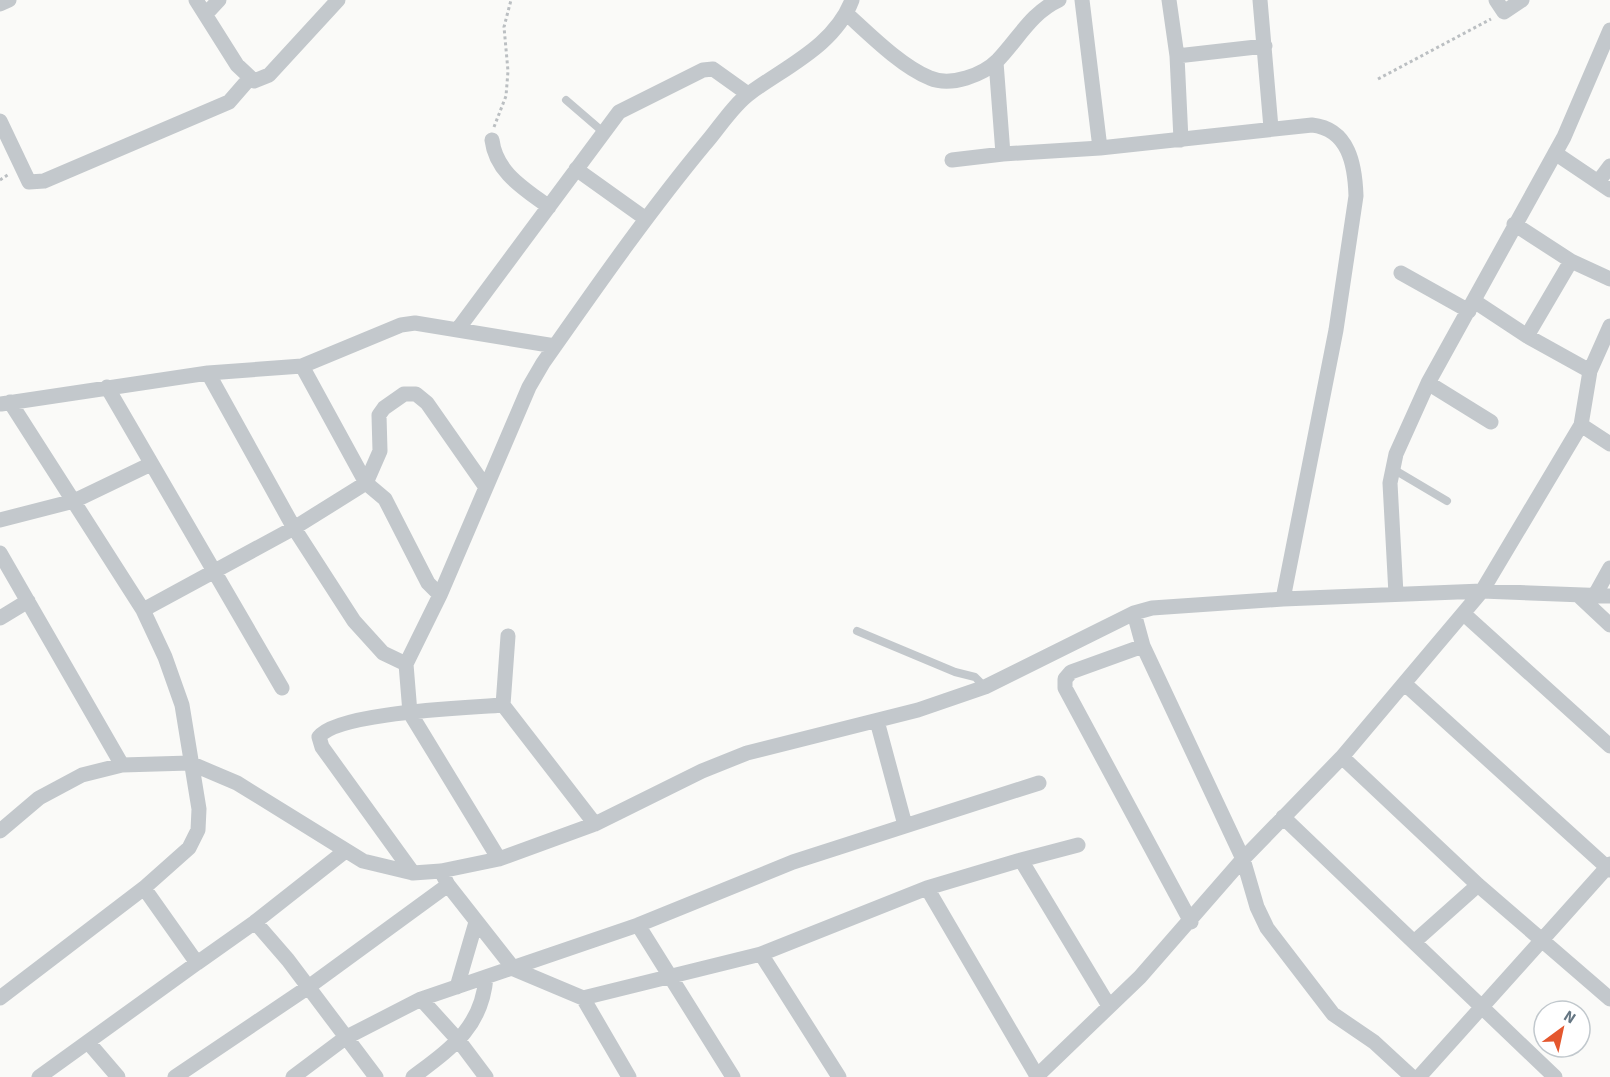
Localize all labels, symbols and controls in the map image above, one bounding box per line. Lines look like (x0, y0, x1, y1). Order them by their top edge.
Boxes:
north arrow (1532, 999, 1592, 1059)
text: N (1559, 1005, 1580, 1029)

